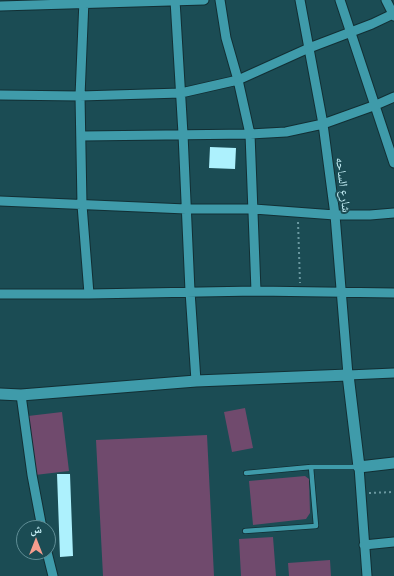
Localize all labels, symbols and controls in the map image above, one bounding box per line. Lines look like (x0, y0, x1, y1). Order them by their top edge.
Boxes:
street label: شارع الساحه (332, 157, 354, 213)
north arrow (16, 520, 56, 560)
text: ش (30, 522, 42, 536)

